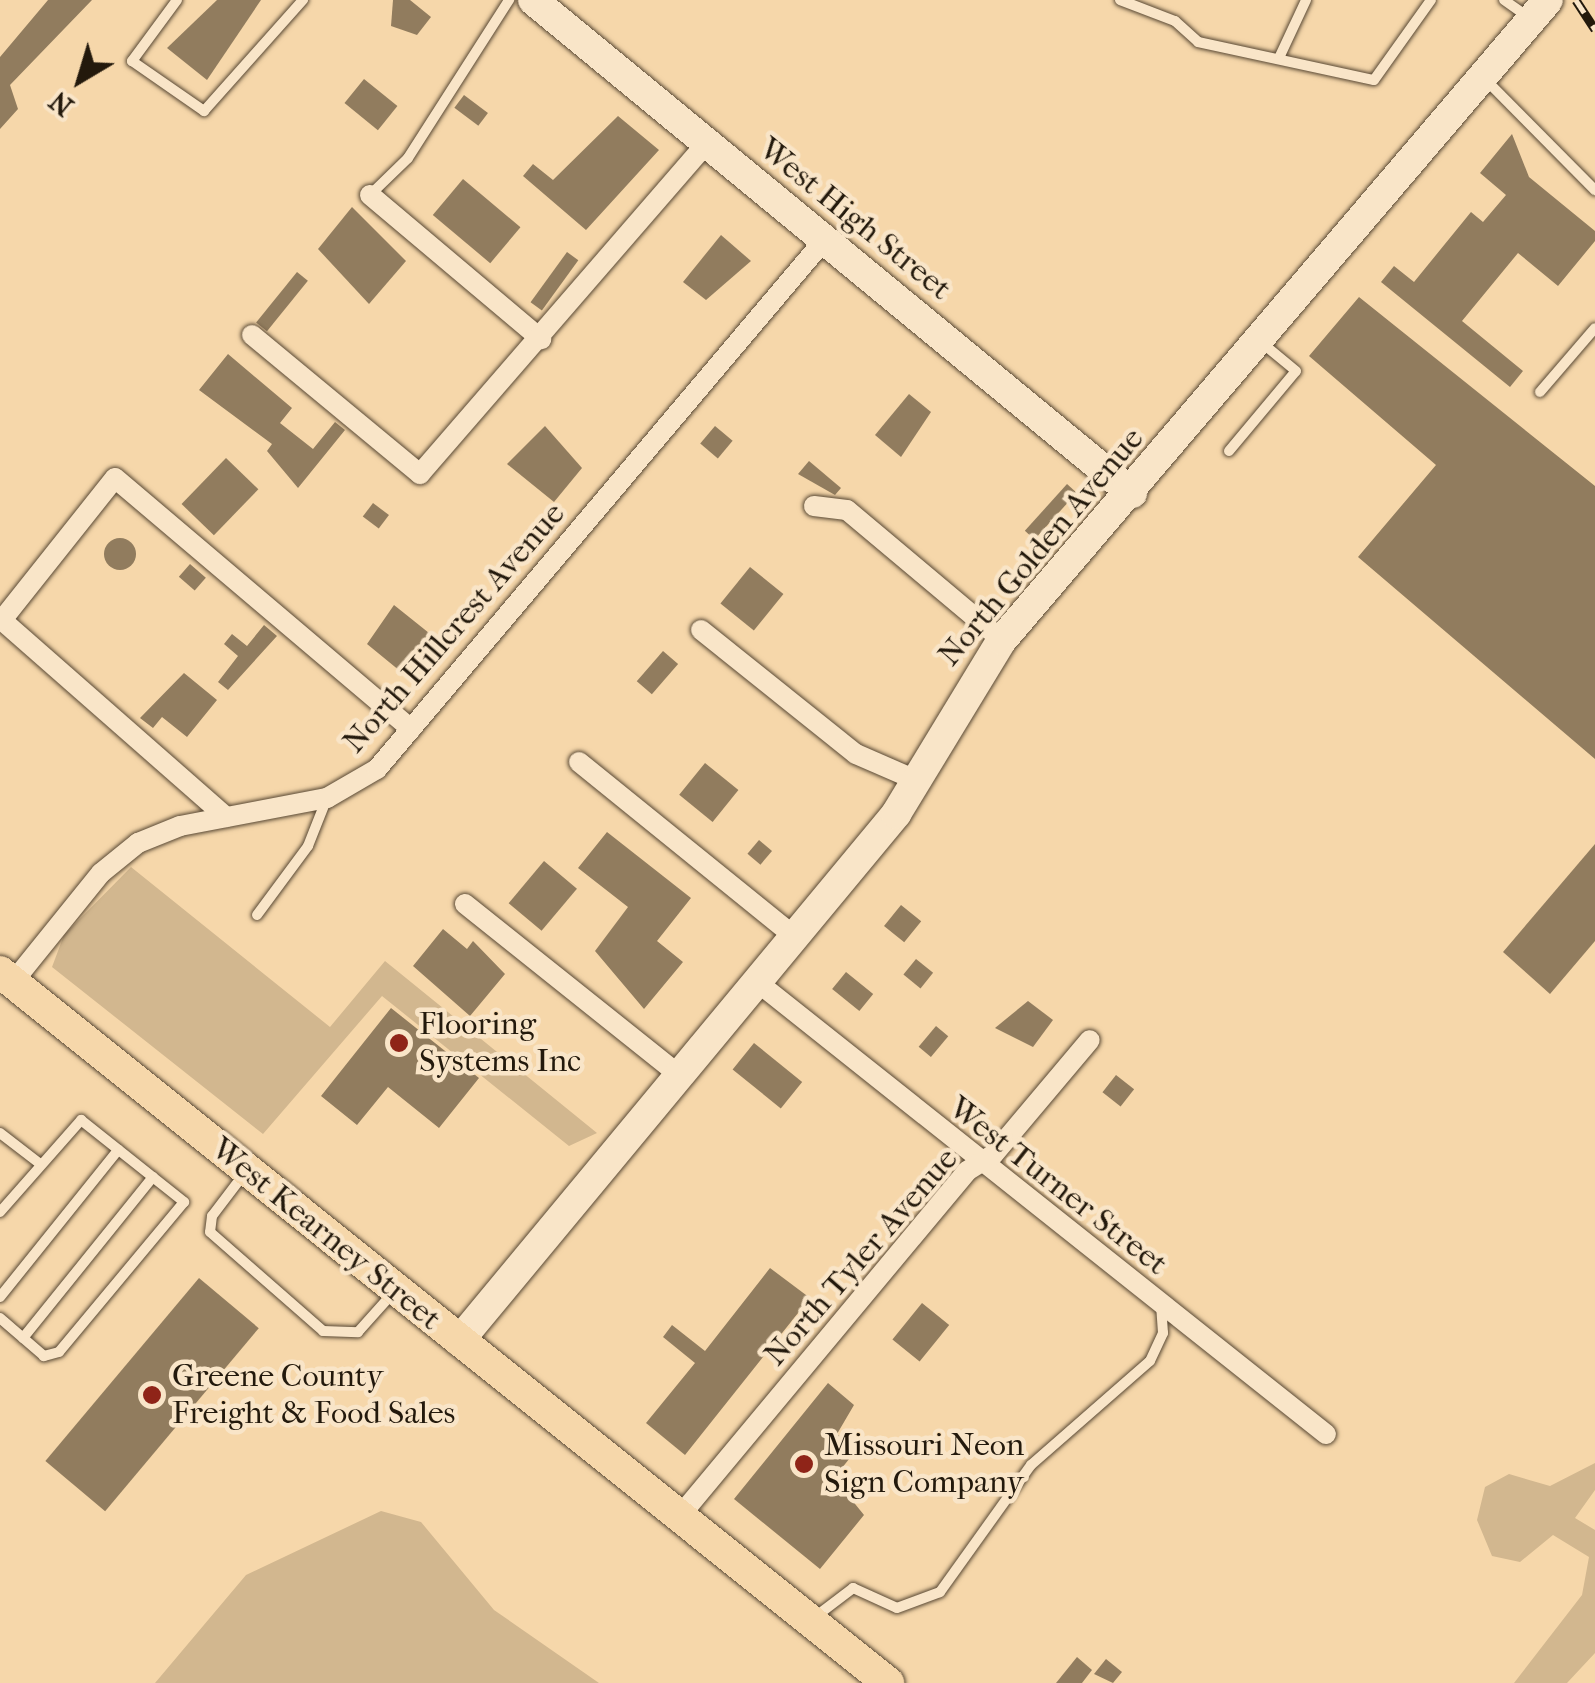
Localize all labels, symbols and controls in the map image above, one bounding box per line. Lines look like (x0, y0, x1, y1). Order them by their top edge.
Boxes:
north arrow (30, 30, 130, 130)
text: N (43, 84, 80, 124)
street label: West High Street (751, 130, 959, 308)
street label: North Golden Avenue (930, 420, 1152, 674)
street label: North Hillcrest Avenue (335, 495, 573, 761)
place label: Flooring Systems Inc (419, 1006, 581, 1081)
marker: Flooring Systems Inc (388, 1032, 410, 1054)
street label: West Turner Street (941, 1089, 1175, 1283)
street label: West Kearney Street (203, 1130, 449, 1338)
street label: North Tyler Avenue (756, 1140, 966, 1374)
place label: Greene County Freight & Food Sales (172, 1358, 455, 1433)
marker: Greene County Freight & Food Sales (141, 1384, 163, 1406)
place label: Missouri Neon Sign Company (824, 1427, 1024, 1502)
marker: Missouri Neon Sign Company (793, 1453, 815, 1475)

